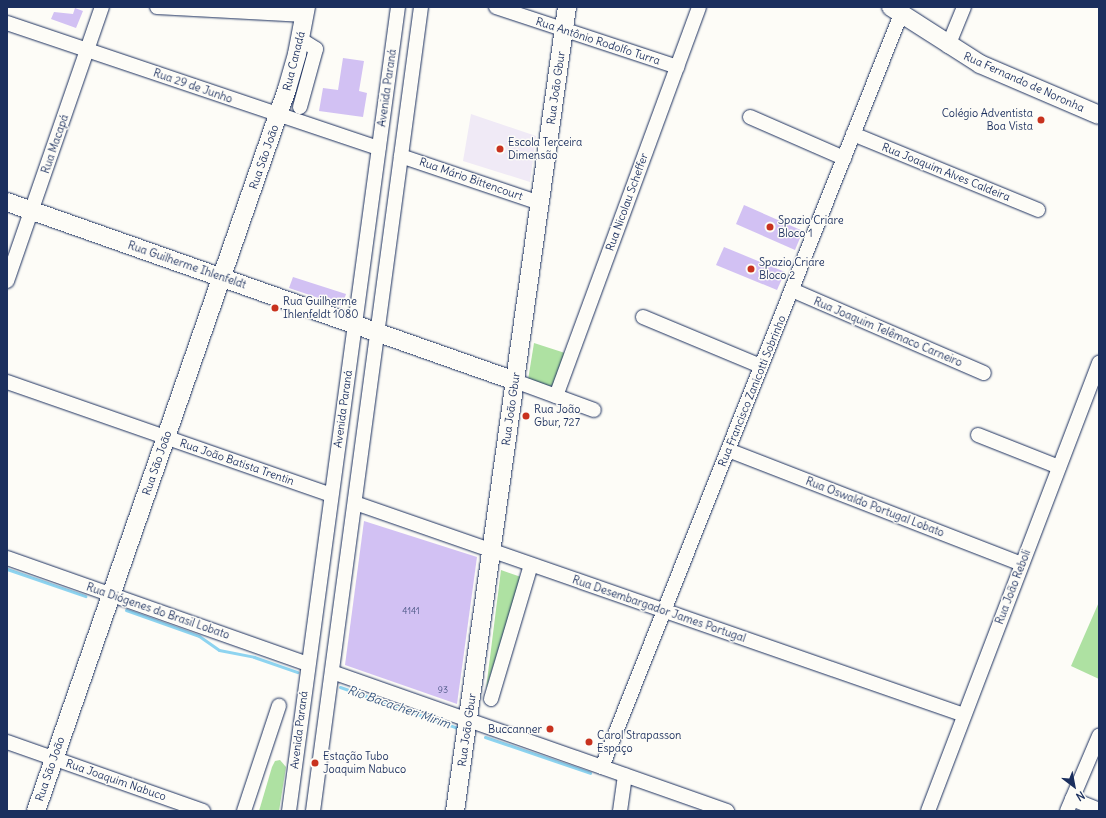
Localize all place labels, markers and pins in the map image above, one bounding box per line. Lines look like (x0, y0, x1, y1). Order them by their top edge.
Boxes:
place label: Colégio Adventista Boa Vista (942, 107, 1033, 133)
marker: Colégio Adventista Boa Vista (1036, 115, 1046, 125)
place label: Escola Terceira Dimensão (508, 136, 582, 162)
marker: Escola Terceira Dimensão (495, 144, 505, 154)
place label: Spazio Criare Bloco 1 (778, 214, 844, 240)
marker: Spazio Criare Bloco 1 (765, 222, 775, 232)
place label: Spazio Criare Bloco 2 (759, 256, 825, 282)
marker: Spazio Criare Bloco 2 (746, 264, 756, 274)
place label: Rua Guilherme Ihlenfeldt 1080 (283, 295, 359, 321)
marker: Rua Guilherme Ihlenfeldt 1080 (270, 303, 280, 313)
place label: Rua João Gbur, 727 (534, 403, 580, 429)
marker: Rua João Gbur, 727 (521, 411, 531, 421)
place label: Buccanner (488, 722, 542, 736)
marker: Buccanner (545, 724, 555, 734)
place label: Carol Strapasson Espaço (597, 729, 681, 755)
marker: Carol Strapasson Espaço (584, 737, 594, 747)
place label: Estação Tubo Joaquim Nabuco (323, 750, 406, 776)
marker: Estação Tubo Joaquim Nabuco (310, 758, 320, 768)

